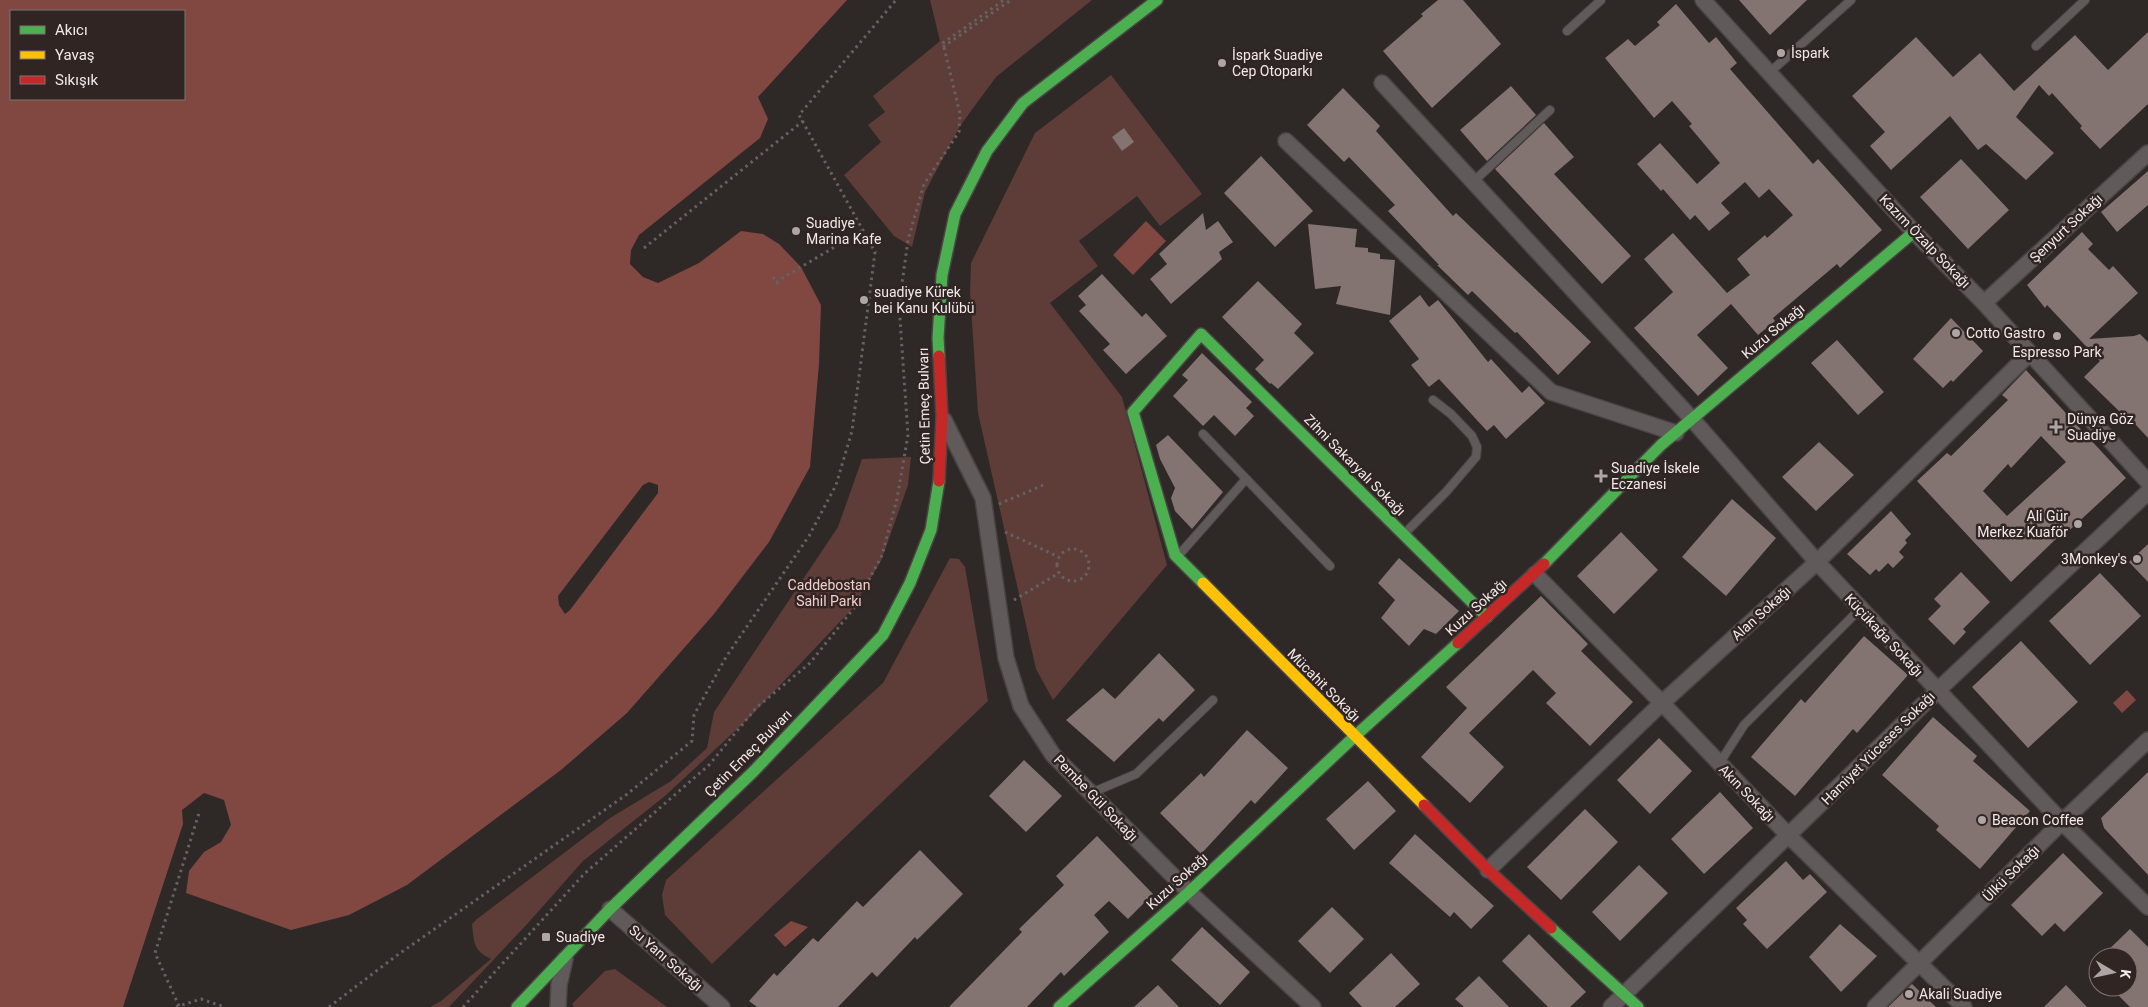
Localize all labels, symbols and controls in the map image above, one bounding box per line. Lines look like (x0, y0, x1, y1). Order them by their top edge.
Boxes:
legend (10, 10, 185, 100)
text: Akıcı (55, 21, 88, 39)
place label: İspark (1791, 45, 1830, 61)
text: Yavaş (55, 46, 95, 64)
place label: İspark Suadiye Cep Otoparkı (1232, 47, 1323, 79)
marker: İspark (1775, 47, 1787, 59)
marker: İspark Suadiye Cep Otoparkı (1216, 57, 1228, 69)
text: Sıkışık (55, 71, 98, 89)
street label: Şenyurt Sokağı (2026, 190, 2106, 266)
street label: Kazım Özalp Sokağı (1876, 191, 1974, 291)
place label: Suadiye Marina Kafe (806, 215, 881, 247)
marker: Suadiye Marina Kafe (790, 225, 802, 237)
place label: suadiye Kürek bei Kanu Kulübü (874, 284, 975, 316)
marker: suadiye Kürek bei Kanu Kulübü (858, 294, 870, 306)
street label: Kuzu Sokağı (1738, 300, 1808, 362)
place label: Cotto Gastro (1966, 325, 2045, 341)
marker: Cotto Gastro (1950, 327, 1962, 339)
marker: Espresso Park (2051, 330, 2063, 342)
place label: Espresso Park (2012, 344, 2103, 360)
street label: Çetin Emeç Bulvarı (915, 348, 933, 464)
street label: Zihni Sakaryalı Sokağı (1301, 411, 1409, 519)
place label: Dünya Göz Suadiye (2067, 411, 2134, 443)
marker: Dünya Göz Suadiye (2049, 420, 2063, 434)
place label: Suadiye İskele Eczanesi (1611, 460, 1700, 492)
marker: Suadiye İskele Eczanesi (1595, 470, 1607, 482)
place label: Ali Gür Merkez Kuaför (1977, 508, 2068, 540)
marker: Ali Gür Merkez Kuaför (2072, 518, 2084, 530)
place label: 3Monkey's (2061, 551, 2127, 567)
marker: 3Monkey's (2131, 553, 2143, 565)
street label: Kuzu Sokağı (1442, 575, 1510, 639)
park label: Caddebostan Sahil Parkı (788, 577, 870, 609)
street label: Alan Sokağı (1728, 582, 1794, 644)
street label: Küçükağa Sokağı (1842, 590, 1926, 680)
street label: Mücahit Sokağı (1284, 645, 1364, 725)
street label: Hamiyet Yüceses Sokağı (1818, 688, 1938, 808)
street label: Çetin Emeç Bulvarı (701, 706, 795, 800)
street label: Pembe Gül Sokağı (1051, 752, 1141, 844)
street label: Akın Sokağı (1716, 761, 1778, 825)
place label: Beacon Coffee (1992, 812, 2084, 828)
marker: Beacon Coffee (1976, 814, 1988, 826)
street label: Ülkü Sokağı (1979, 841, 2043, 905)
street label: Kuzu Sokağı (1143, 849, 1211, 913)
street label: Su Yanı Sokağı (626, 922, 706, 994)
place label: Suadiye (556, 929, 605, 945)
marker: Suadiye (540, 931, 552, 943)
north arrow (2088, 947, 2138, 997)
text: K (2117, 968, 2134, 980)
place label: Akali Suadiye (1919, 986, 2002, 1002)
marker: Akali Suadiye (1903, 988, 1915, 1000)

